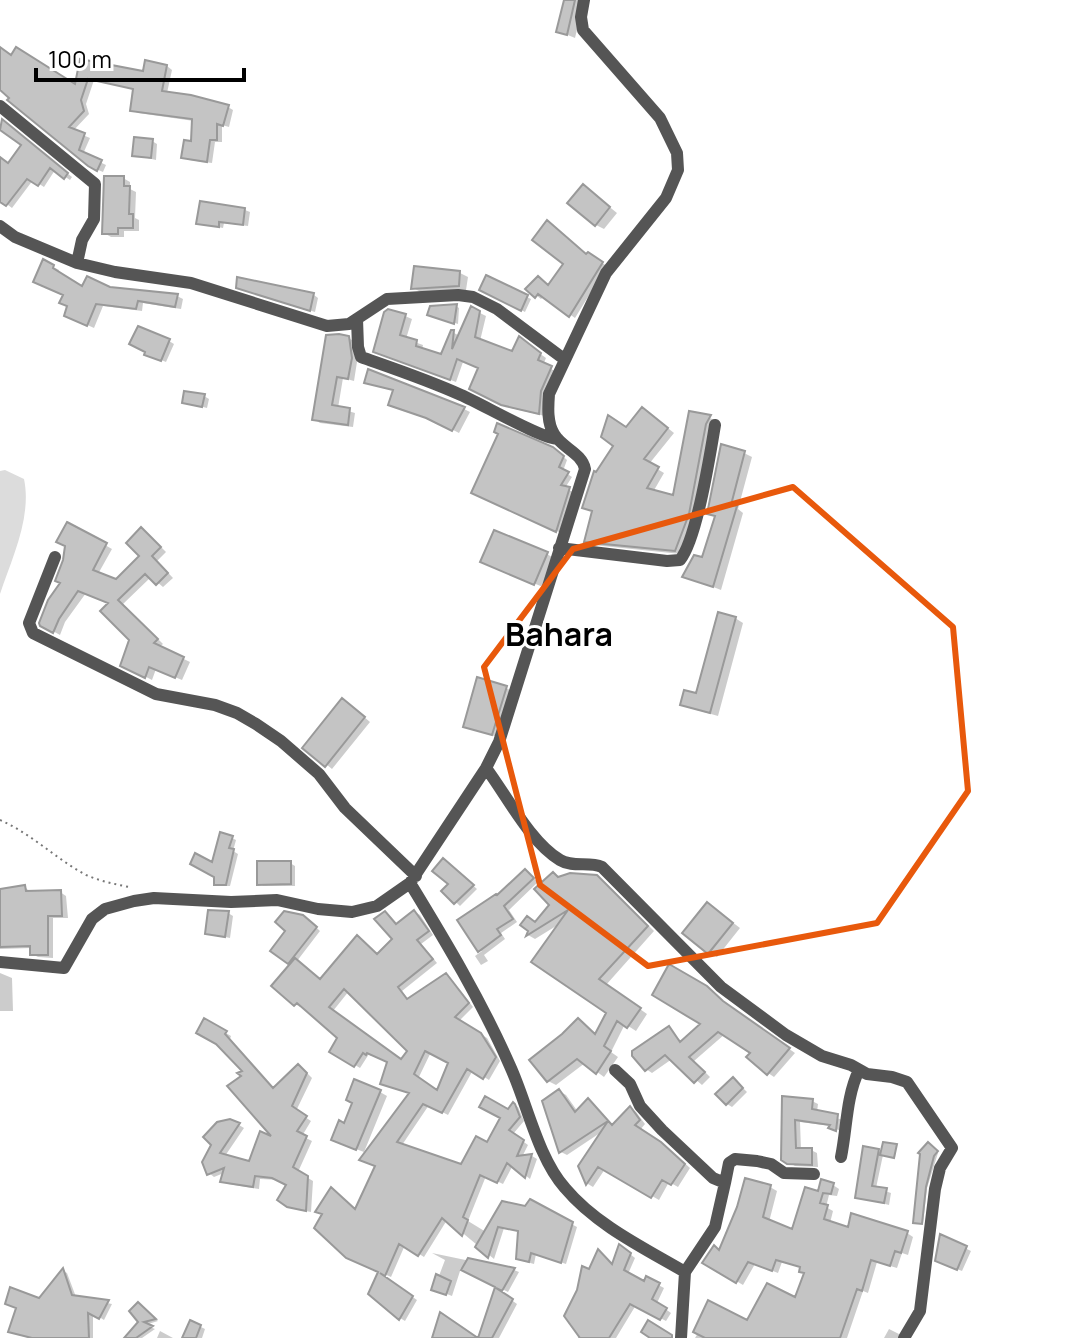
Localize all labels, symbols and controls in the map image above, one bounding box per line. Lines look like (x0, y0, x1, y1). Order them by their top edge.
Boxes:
scale bar (36, 32, 244, 82)
text: 100 m (48, 42, 112, 75)
district label: Bahara (505, 612, 613, 656)

